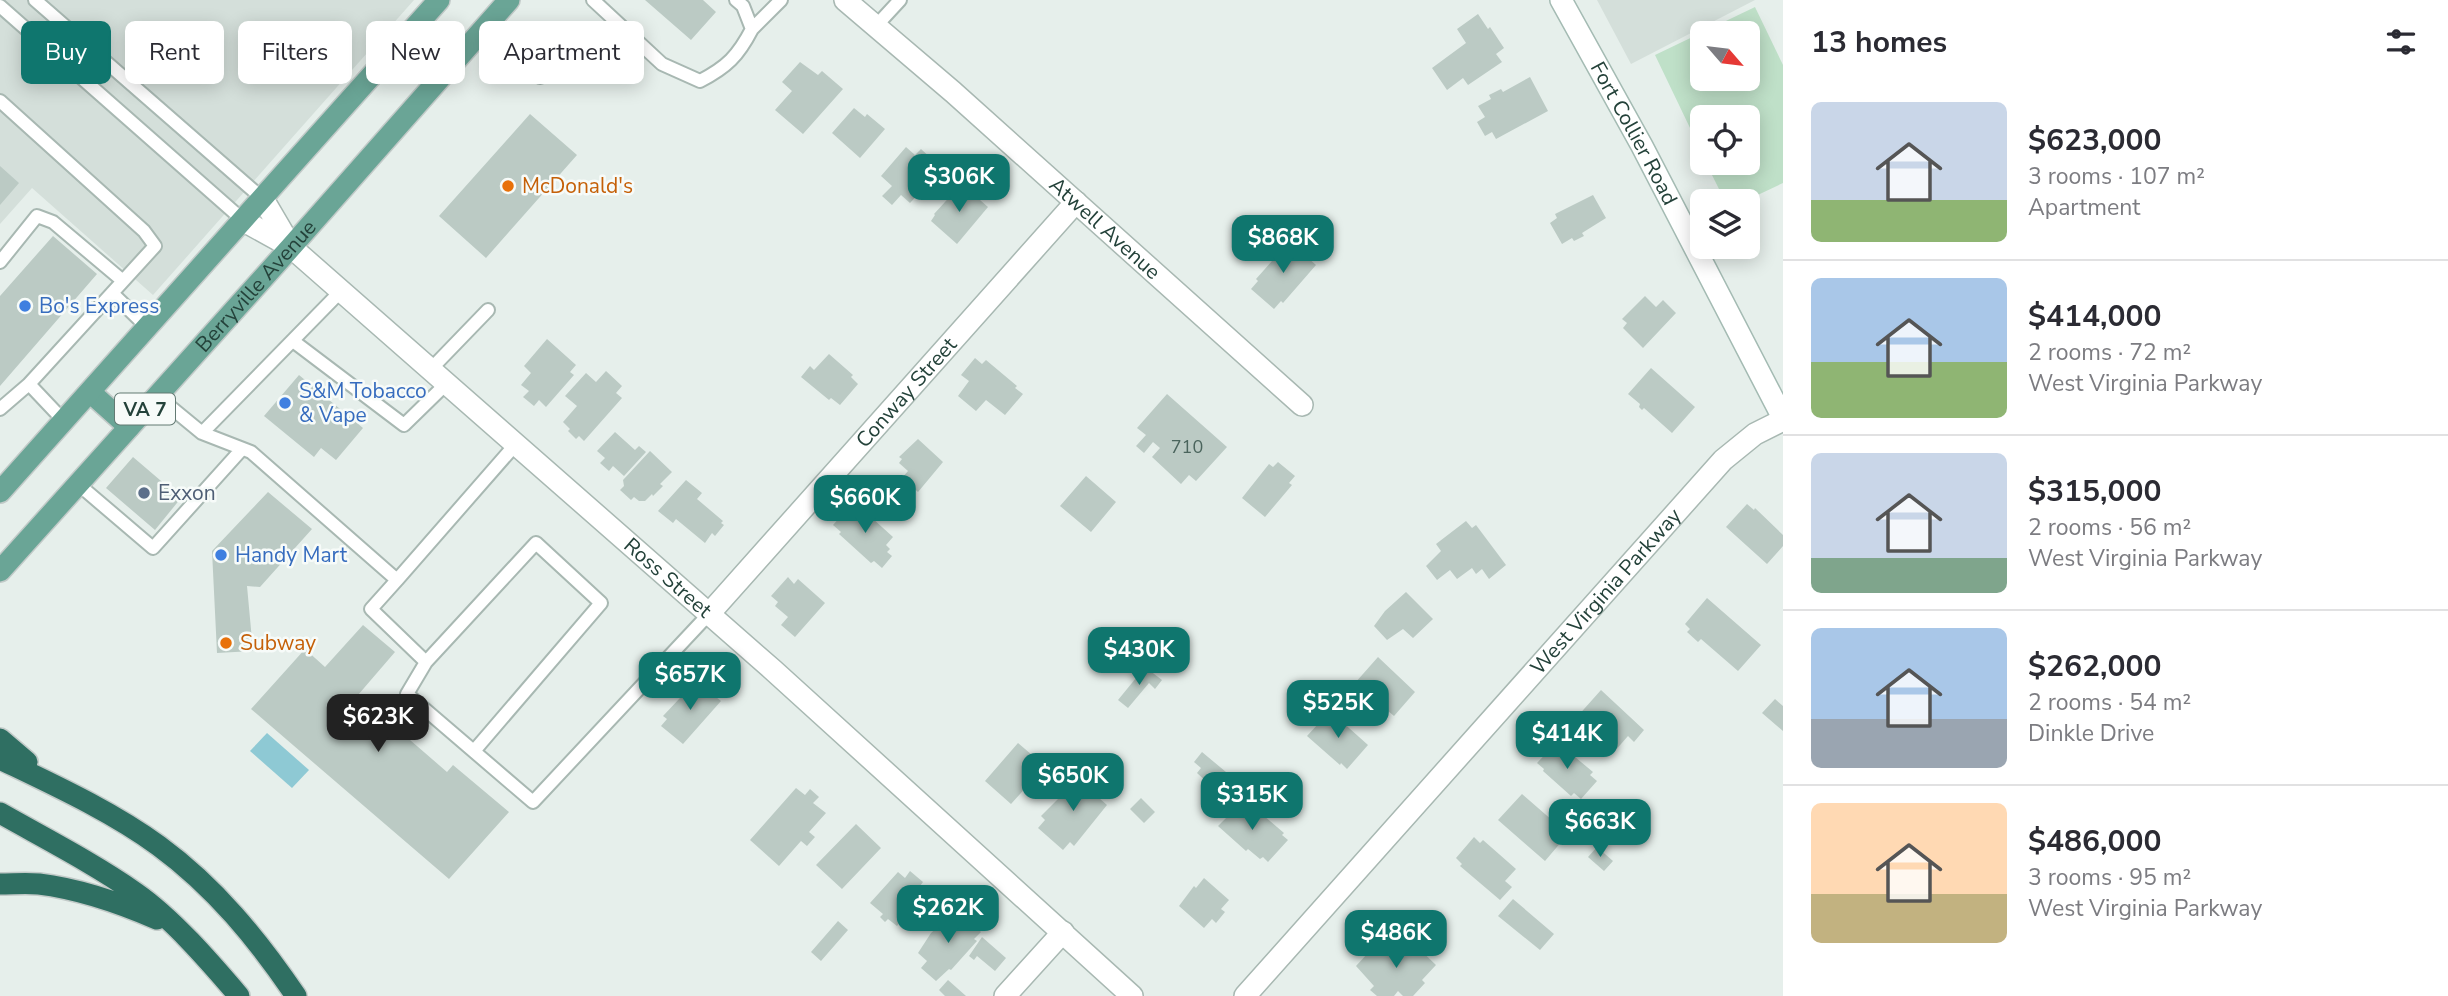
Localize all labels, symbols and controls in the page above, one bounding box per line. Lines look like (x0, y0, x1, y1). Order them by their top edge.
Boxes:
chip: Buy (21, 21, 111, 84)
chip: Rent (125, 21, 224, 84)
chip: Filters (238, 21, 352, 84)
chip: New (366, 21, 465, 84)
chip: Apartment (479, 21, 644, 84)
north arrow (1690, 21, 1760, 91)
map controls (1690, 21, 1760, 259)
text: 13 homes (1811, 22, 1947, 63)
icon: filters (2382, 23, 2420, 61)
street label: Fort Collier Road (1584, 57, 1684, 210)
button: locate (1690, 105, 1760, 175)
text: $623,000 (2028, 120, 2161, 161)
icon: home (1867, 130, 1951, 214)
pin: $306K (910, 154, 1008, 214)
text: $306K (924, 161, 994, 192)
text: 3 rooms · 107 m² (2028, 161, 2205, 192)
street label: Atwell Avenue (1043, 171, 1167, 286)
place label: McDonald's (522, 172, 633, 200)
marker: McDonald's (500, 178, 516, 194)
button: layers (1690, 189, 1760, 259)
text: Apartment (2028, 192, 2140, 223)
street label: Berryville Avenue (189, 214, 322, 358)
pin: $868K (1234, 216, 1332, 275)
text: $868K (1248, 222, 1318, 253)
place label: Bo's Express (39, 292, 159, 320)
text: $414,000 (2028, 296, 2161, 337)
marker: Bo's Express (17, 298, 33, 314)
icon: home (1867, 306, 1951, 390)
street label: Conway Street (850, 331, 963, 454)
text: 2 rooms · 72 m² (2028, 337, 2191, 368)
text: West Virginia Parkway (2028, 368, 2262, 399)
place label: S&M Tobacco & Vape (299, 377, 427, 429)
road number: VA 7 (115, 394, 175, 424)
marker: S&M Tobacco & Vape (277, 395, 293, 411)
house number: 710 (1171, 435, 1203, 459)
text: $315,000 (2028, 471, 2161, 512)
pin: $660K (816, 476, 914, 535)
place label: Exxon (158, 479, 216, 507)
icon: home (1867, 481, 1951, 565)
text: $660K (830, 482, 900, 513)
marker: Exxon (136, 485, 152, 501)
street label: West Virginia Parkway (1524, 502, 1688, 681)
text: 2 rooms · 56 m² (2028, 512, 2191, 543)
street label: Ross Street (618, 531, 718, 624)
place label: Handy Mart (235, 541, 348, 569)
text: West Virginia Parkway (2028, 543, 2262, 574)
marker: Handy Mart (213, 547, 229, 563)
pin: $430K (1090, 628, 1188, 687)
place label: Subway (240, 629, 316, 657)
text: $430K (1104, 634, 1174, 665)
marker: Subway (218, 635, 234, 651)
text: $262,000 (2028, 646, 2161, 687)
pin: $657K (641, 652, 739, 712)
icon: home (1867, 656, 1951, 740)
text: $657K (655, 659, 725, 690)
pin: $525K (1289, 680, 1387, 740)
text: $525K (1303, 687, 1373, 718)
text: 2 rooms · 54 m² (2028, 687, 2191, 718)
pin: $623K (329, 694, 427, 754)
text: $623K (343, 701, 413, 732)
pin: $414K (1518, 712, 1616, 771)
text: $414K (1532, 718, 1602, 749)
text: Dinkle Drive (2028, 718, 2154, 749)
pin: $650K (1024, 754, 1122, 813)
text: $650K (1038, 760, 1108, 791)
pin: $315K (1203, 772, 1301, 832)
text: $315K (1217, 779, 1287, 810)
pin: $663K (1551, 800, 1649, 859)
text: $663K (1565, 806, 1635, 837)
text: $486,000 (2028, 821, 2161, 862)
icon: home (1867, 831, 1951, 915)
text: 3 rooms · 95 m² (2028, 862, 2191, 893)
pin: $262K (899, 886, 997, 945)
text: $262K (913, 892, 983, 923)
text: West Virginia Parkway (2028, 893, 2262, 924)
pin: $486K (1347, 911, 1445, 970)
text: $486K (1361, 917, 1431, 948)

